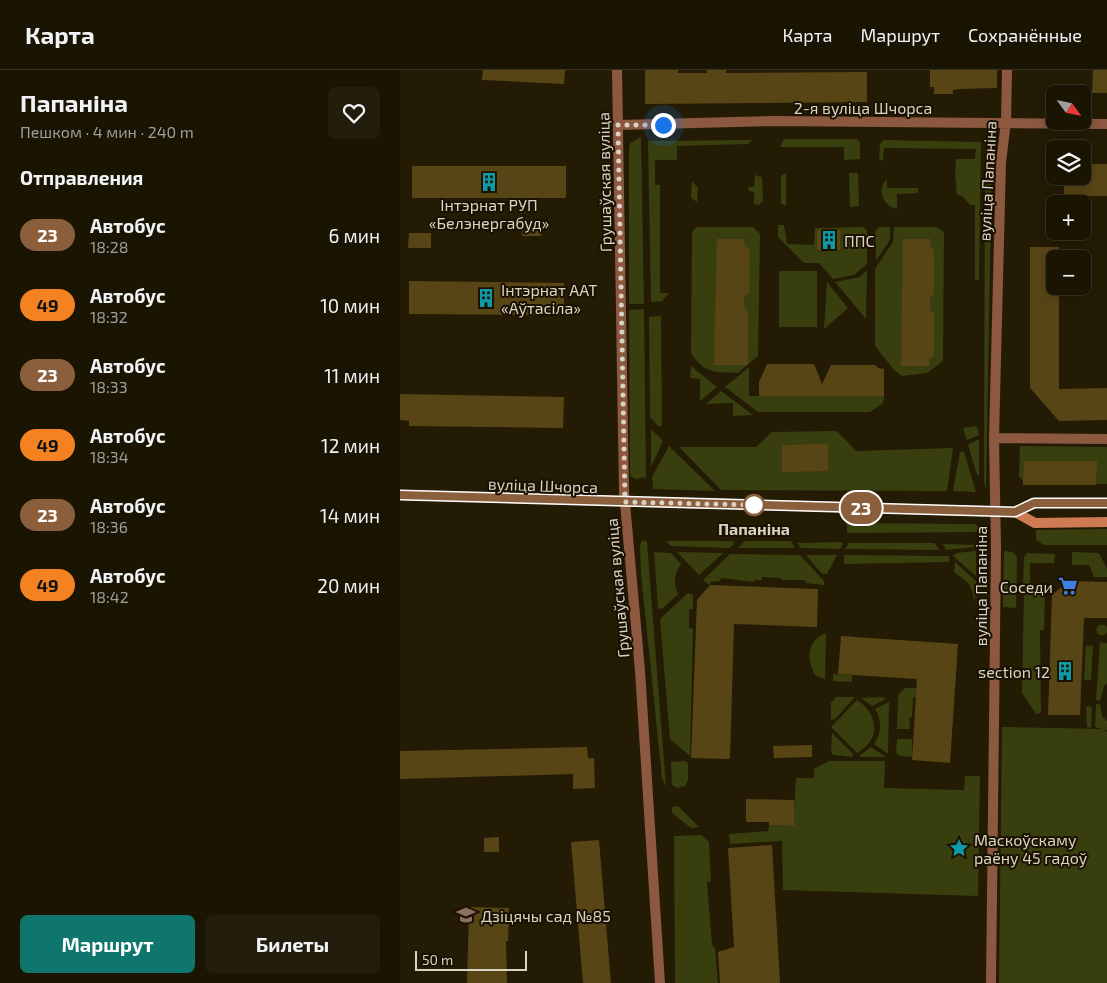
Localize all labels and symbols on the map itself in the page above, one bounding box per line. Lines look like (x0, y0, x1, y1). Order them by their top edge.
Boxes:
north arrow (1046, 85, 1091, 130)
street label: 2-я вуліца Шчорса (794, 98, 932, 118)
street label: Грушаўская вуліца (593, 112, 616, 252)
your location (651, 113, 676, 138)
street label: вуліца Папаніна (974, 120, 1001, 242)
building icon: Інтэрнат РУП «Белэнергабуд» (478, 171, 500, 193)
place label: Інтэрнат РУП «Белэнергабуд» (429, 195, 550, 233)
building icon: ППС (818, 229, 840, 251)
place label: ППС (844, 231, 875, 250)
place label: Інтэрнат ААТ «Аўтасіла» (501, 280, 598, 318)
building icon: Інтэрнат ААТ «Аўтасіла» (475, 287, 497, 309)
street label: вуліца Шчорса (488, 474, 598, 497)
line badge: 23 (838, 492, 884, 524)
marker: Папаніна (743, 494, 765, 516)
street label: Грушаўская вуліца (601, 517, 634, 659)
place label: Папаніна (718, 519, 790, 538)
street label: вуліца Папаніна (971, 526, 991, 646)
supermarket icon: Соседи (1057, 575, 1079, 597)
place label: Соседи (1000, 577, 1053, 596)
building icon: section 12 (1054, 660, 1076, 682)
place label: section 12 (978, 662, 1050, 681)
place label: Маскоўскаму раёну 45 гадоў (974, 830, 1088, 868)
place icon: Маскоўскаму раёну 45 гадоў (948, 837, 970, 859)
school or university icon: Дзіцячы сад №85 (455, 904, 477, 926)
place label: Дзіцячы сад №85 (481, 906, 611, 925)
scale bar (415, 948, 528, 971)

